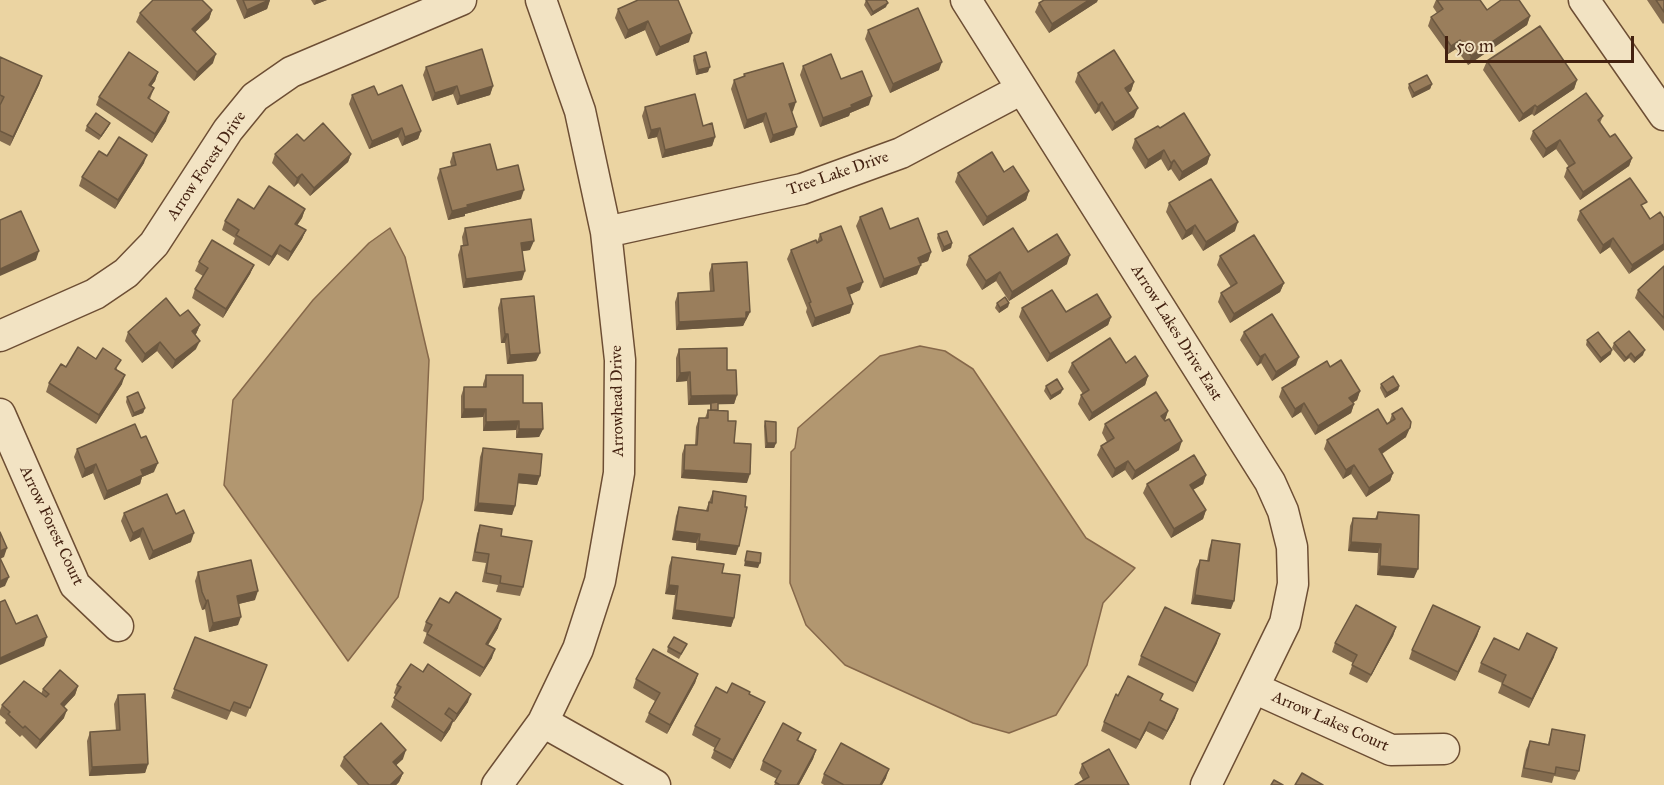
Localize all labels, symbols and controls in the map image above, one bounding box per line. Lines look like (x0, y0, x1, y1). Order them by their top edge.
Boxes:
scale bar (1448, 24, 1637, 62)
text: 50 m (1456, 35, 1494, 57)
street label: Arrow Forest Drive (163, 108, 251, 224)
street label: Tree Lake Drive (785, 148, 891, 200)
street label: Arrow Lakes Drive East (1126, 261, 1226, 405)
street label: Arrowhead Drive (607, 345, 629, 457)
street label: Arrow Forest Court (15, 463, 87, 589)
street label: Arrow Lakes Court (1269, 688, 1391, 756)

